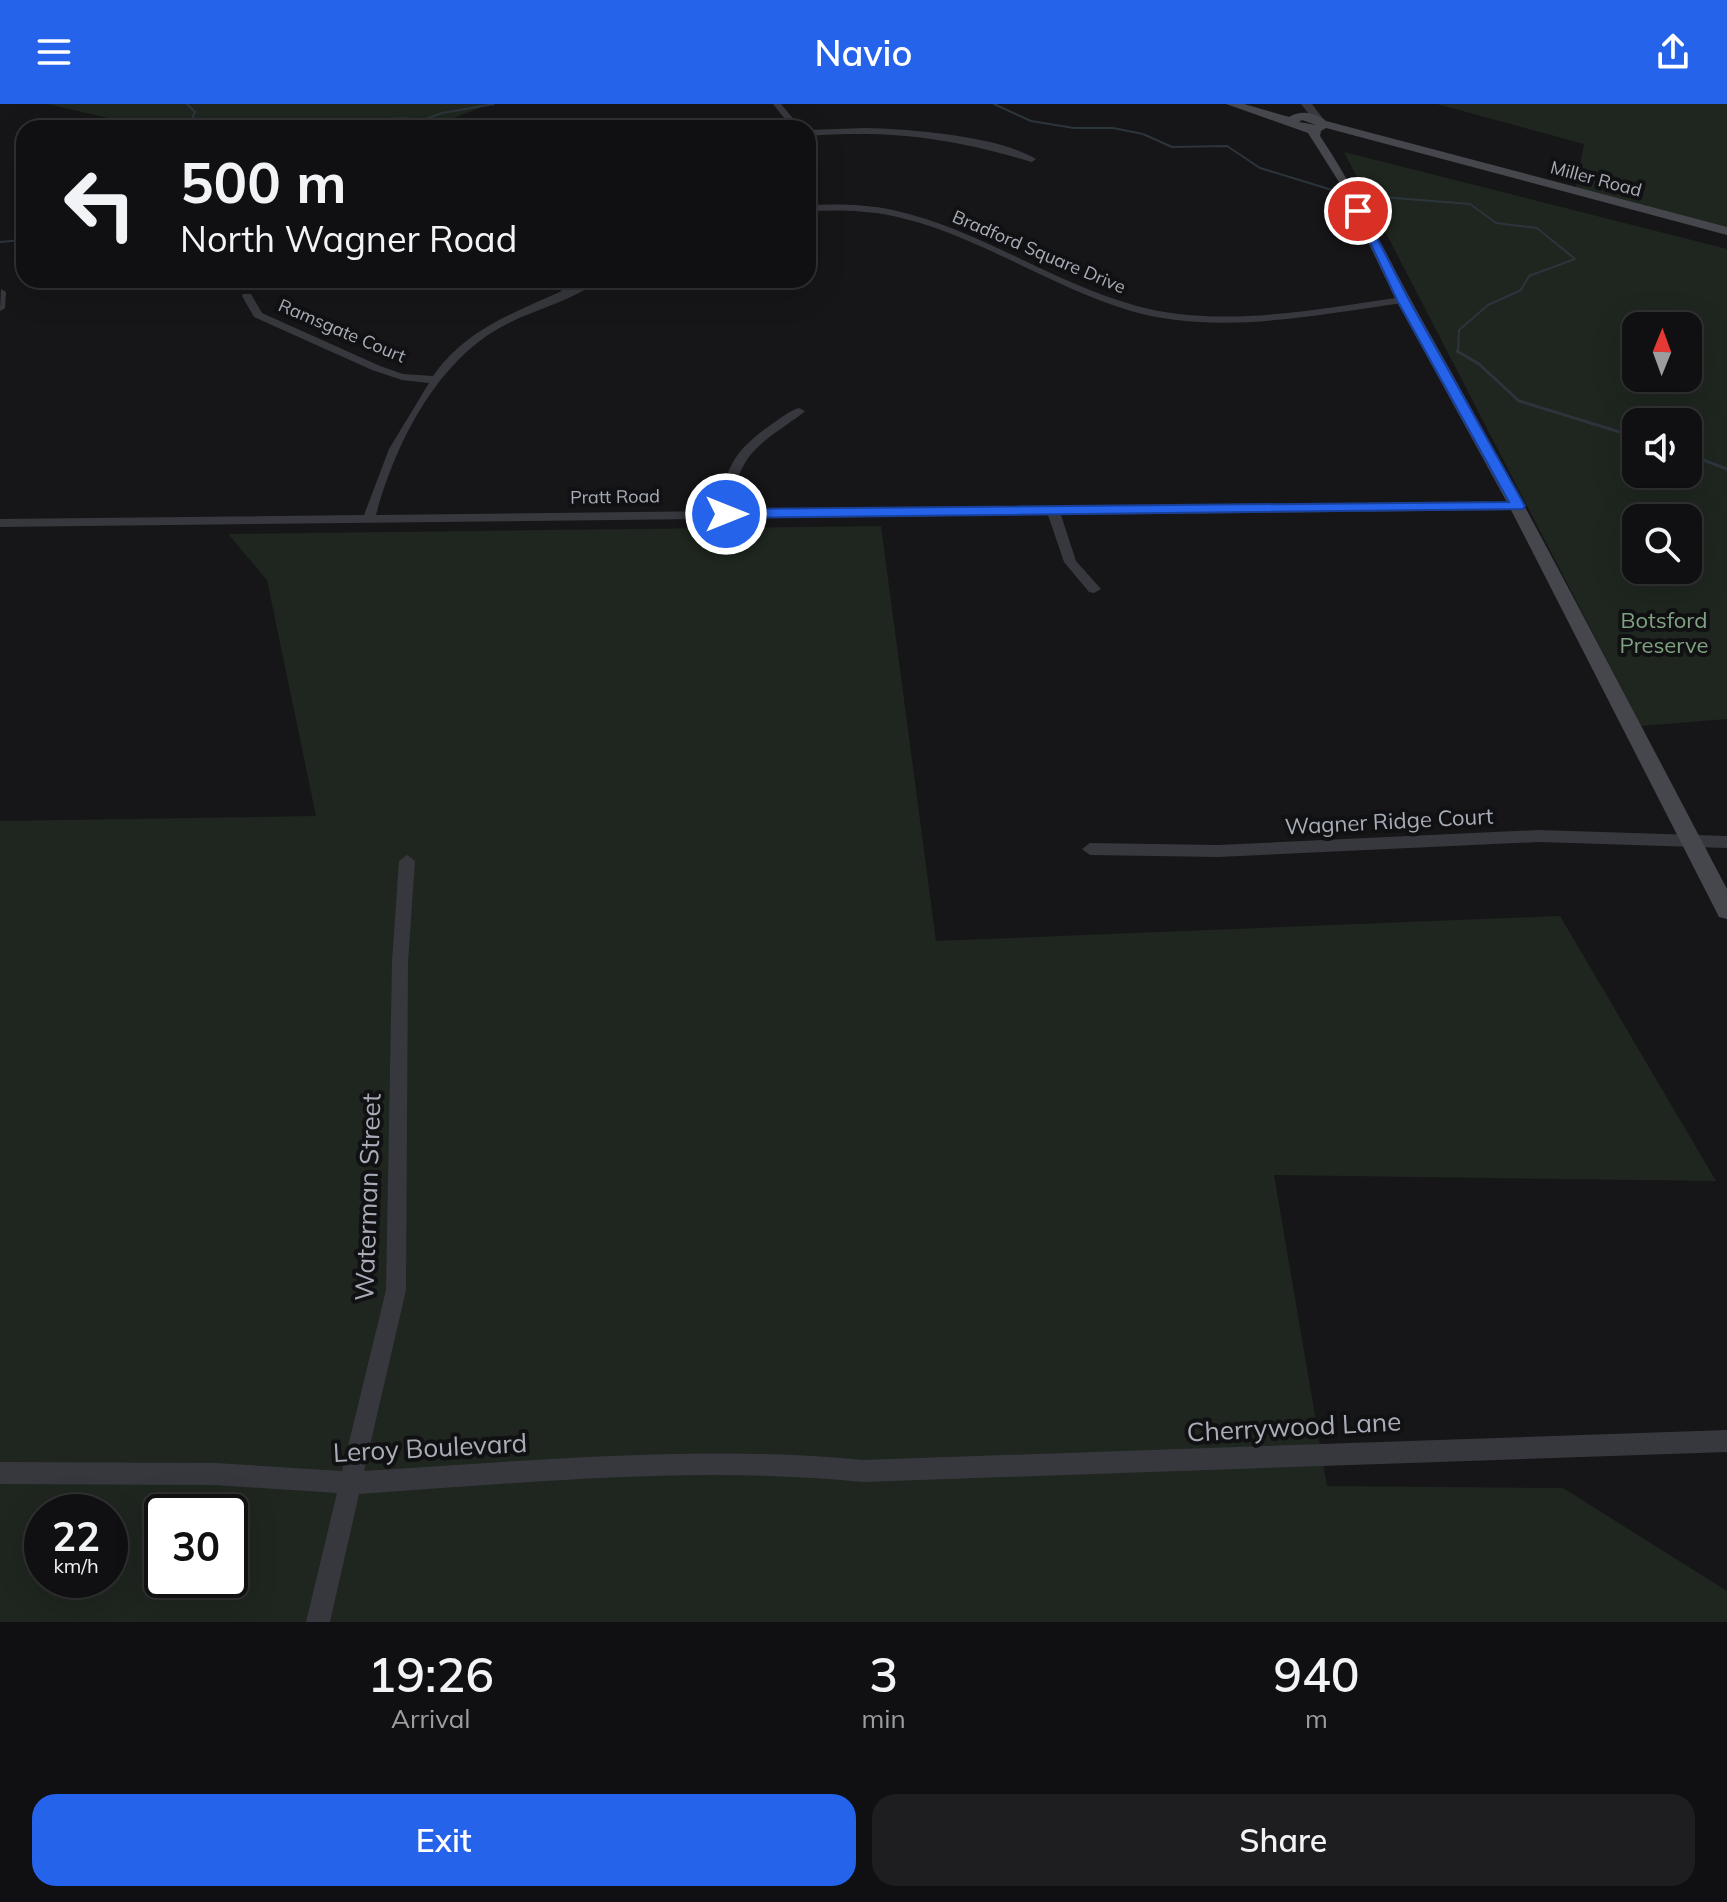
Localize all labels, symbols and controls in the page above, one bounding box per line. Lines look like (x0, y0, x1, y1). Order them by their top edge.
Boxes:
icon: menu (32, 30, 76, 74)
text: Navio (815, 30, 912, 75)
icon: share (1651, 30, 1695, 74)
text: 500 m (180, 147, 347, 217)
icon: left (48, 152, 152, 256)
street label: Miller Road (1548, 155, 1644, 202)
pin (1324, 177, 1392, 245)
icon: arrive (1336, 189, 1380, 233)
street label: Bradford Square Drive (949, 205, 1129, 298)
text: North Wagner Road (180, 216, 517, 261)
street label: Ramsgate Court (275, 293, 409, 368)
north arrow (1622, 312, 1702, 392)
map controls (1622, 312, 1702, 584)
button: sound (1622, 408, 1702, 488)
position arrow (684, 472, 768, 556)
street label: Pratt Road (570, 484, 660, 509)
button: search (1622, 504, 1702, 584)
park label: Botsford Preserve (1620, 606, 1708, 659)
street label: Wagner Ridge Court (1284, 802, 1494, 840)
street label: Waterman Street (347, 1093, 388, 1301)
street label: Cherrywood Lane (1186, 1404, 1402, 1449)
street label: Leroy Boulevard (332, 1426, 528, 1469)
speed limit sign: 30 (144, 1494, 248, 1598)
text: 22 (52, 1511, 100, 1561)
text: km/h (53, 1553, 99, 1578)
text: 19:26 (367, 1644, 494, 1704)
text: 3 (869, 1644, 898, 1704)
text: 940 (1273, 1644, 1360, 1704)
text: Arrival (391, 1702, 470, 1735)
text: min (861, 1702, 906, 1735)
text: m (1305, 1702, 1328, 1735)
button: Exit (32, 1794, 856, 1886)
button: Share (872, 1794, 1695, 1886)

